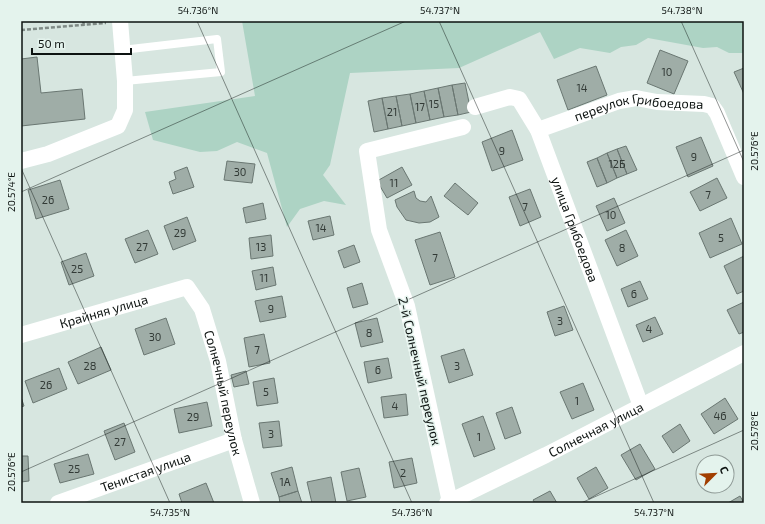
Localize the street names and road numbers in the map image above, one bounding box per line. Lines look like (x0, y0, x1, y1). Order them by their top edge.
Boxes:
street label: переулок Грибоедова (572, 90, 704, 124)
street label: улица Грибоедова (548, 174, 602, 284)
street label: Крайняя улица (58, 291, 150, 331)
street label: 2-й Солнечный переулок (395, 295, 445, 447)
street label: Солнечный переулок (201, 328, 246, 457)
street label: Солнечная улица (546, 398, 646, 460)
street label: Тенистая улица (98, 448, 193, 495)

